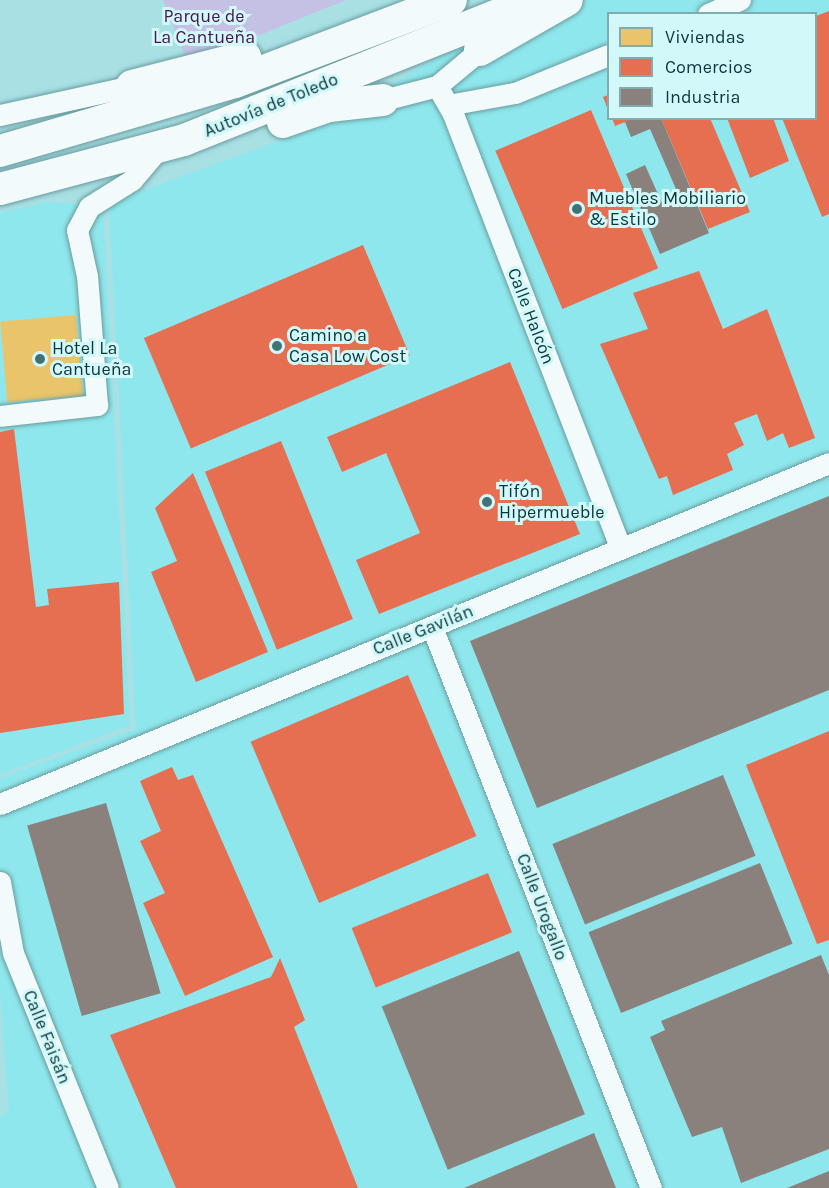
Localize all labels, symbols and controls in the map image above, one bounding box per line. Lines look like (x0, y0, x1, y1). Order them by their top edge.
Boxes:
park label: Parque de La Cantueña (153, 6, 255, 48)
legend (607, 12, 817, 120)
text: Viviendas (665, 26, 745, 48)
text: Comercios (665, 56, 752, 78)
street label: Autovía de Toledo (201, 68, 341, 142)
text: Industria (665, 86, 740, 108)
place label: Muebles Mobiliario & Estilo (589, 188, 746, 230)
marker: Muebles Mobiliario & Estilo (570, 202, 584, 216)
street label: Calle Halcón (503, 265, 559, 367)
place label: Camino a Casa Low Cost (289, 325, 406, 368)
place label: Hotel La Cantueña (52, 338, 131, 380)
marker: Camino a Casa Low Cost (270, 339, 284, 353)
marker: Hotel La Cantueña (33, 352, 47, 366)
place label: Tifón Hipermueble (499, 481, 605, 524)
marker: Tifón Hipermueble (480, 495, 494, 509)
street label: Calle Gavilán (370, 600, 476, 660)
street label: Calle Urogallo (512, 851, 572, 963)
street label: Calle Faisán (18, 987, 76, 1087)

